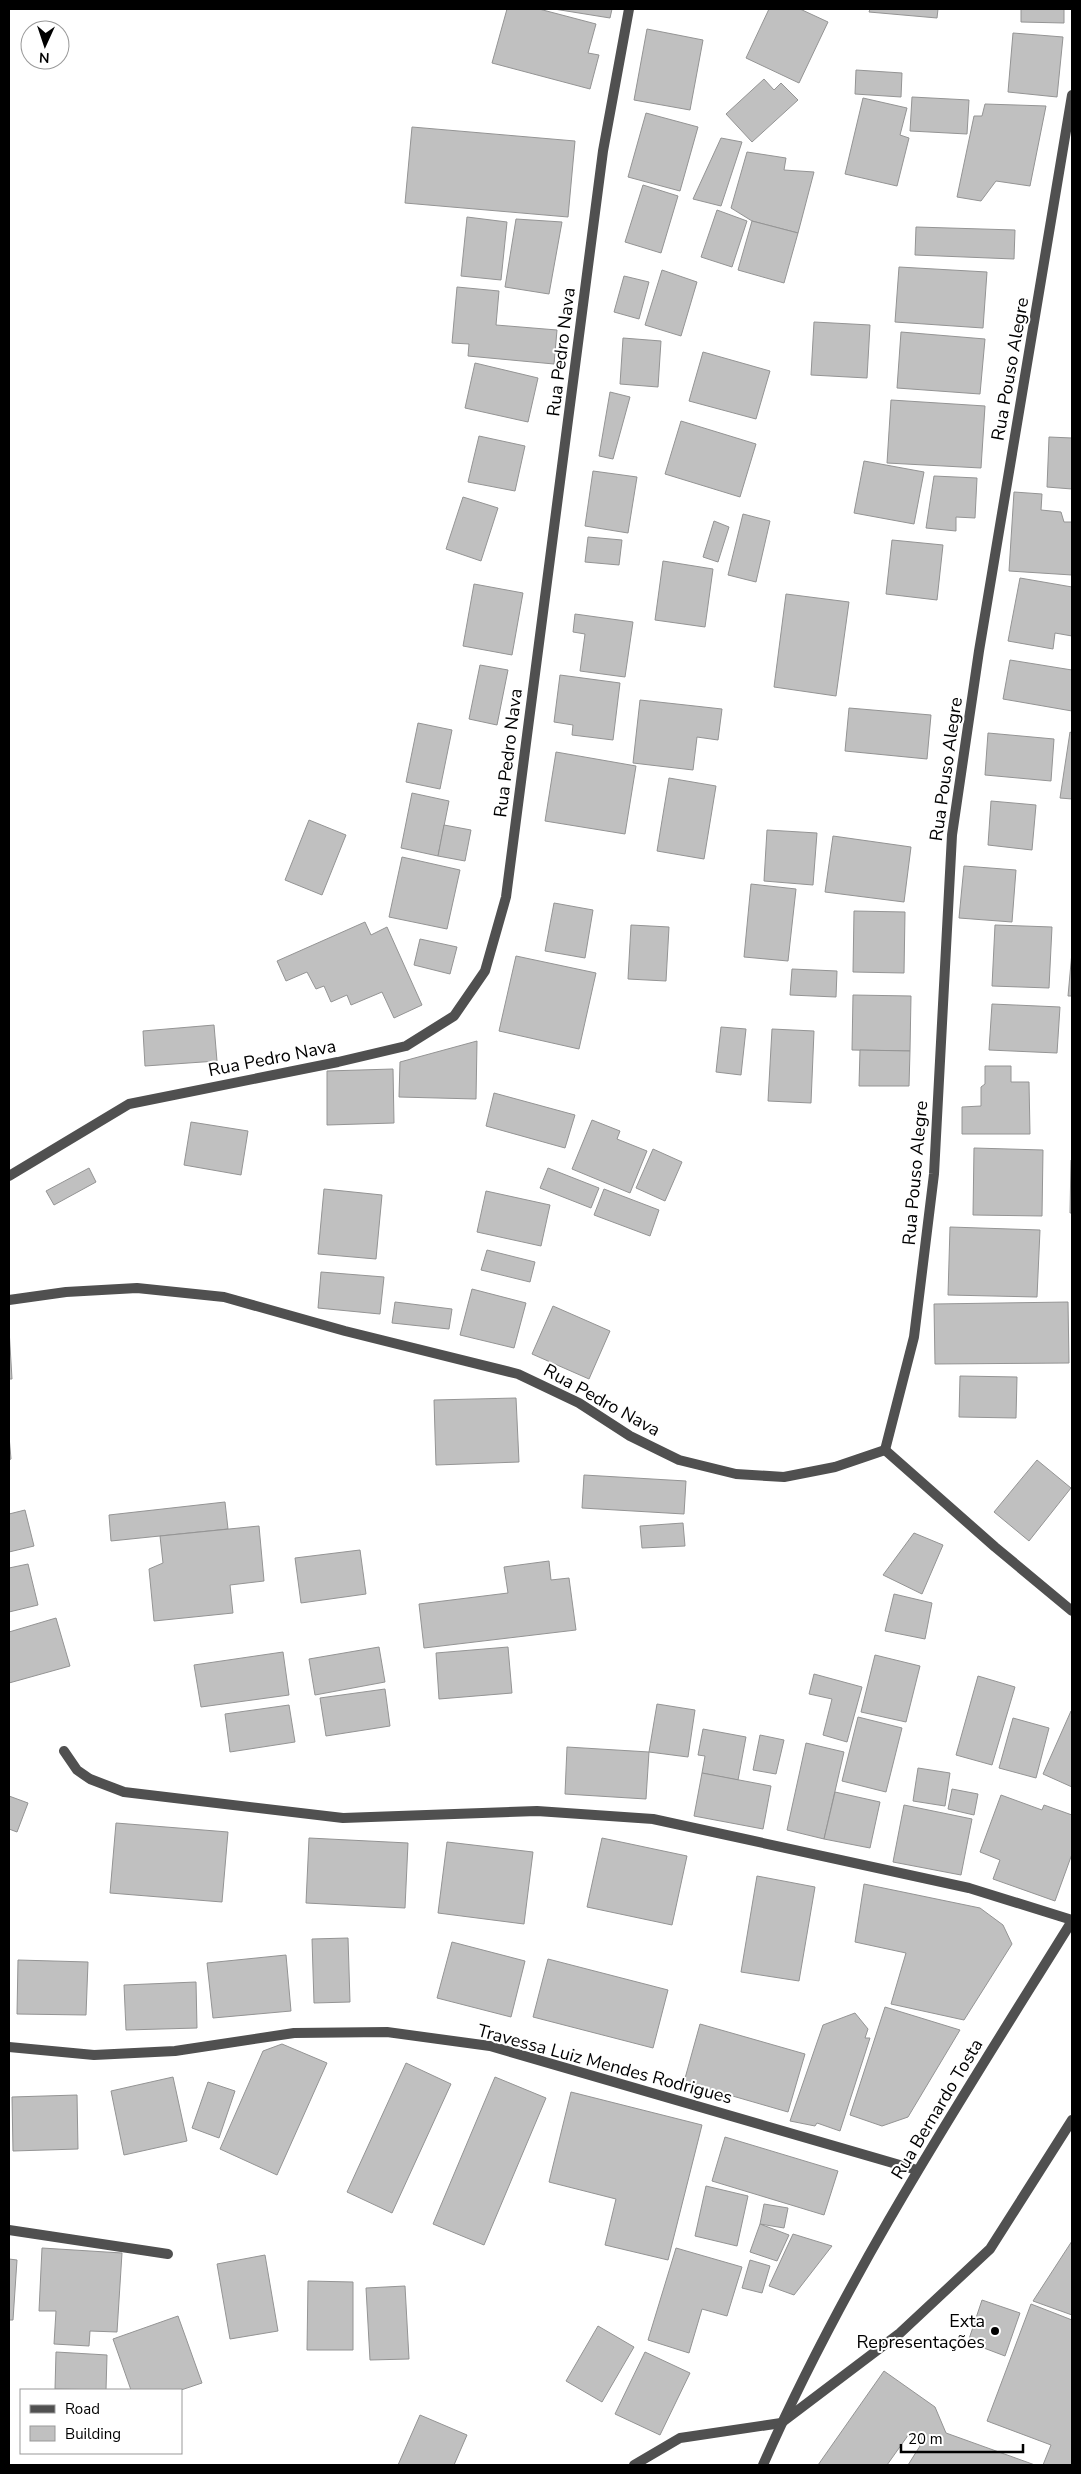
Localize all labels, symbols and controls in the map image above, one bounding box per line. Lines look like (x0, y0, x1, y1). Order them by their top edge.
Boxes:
north arrow (20, 20, 70, 70)
text: N (39, 48, 50, 67)
street label: Rua Pedro Nava (541, 286, 581, 418)
street label: Rua Pouso Alegre (986, 295, 1034, 443)
street label: Rua Pedro Nava (488, 687, 528, 819)
street label: Rua Pouso Alegre (924, 695, 968, 843)
street label: Rua Pedro Nava (206, 1034, 338, 1082)
street label: Rua Pouso Alegre (897, 1100, 933, 1246)
street label: Rua Pedro Nava (539, 1358, 665, 1442)
street label: Travessa Luiz Mendes Rodrigues (475, 2018, 735, 2110)
street label: Rua Bernardo Tosta (886, 2034, 988, 2184)
place label: Exta Representações (856, 2309, 985, 2354)
marker: Exta Representações (989, 2325, 1001, 2337)
legend (20, 2389, 182, 2454)
text: Road (65, 2399, 100, 2419)
scale bar (901, 2422, 1024, 2454)
text: Building (65, 2424, 121, 2444)
text: 20 m (908, 2429, 943, 2449)

